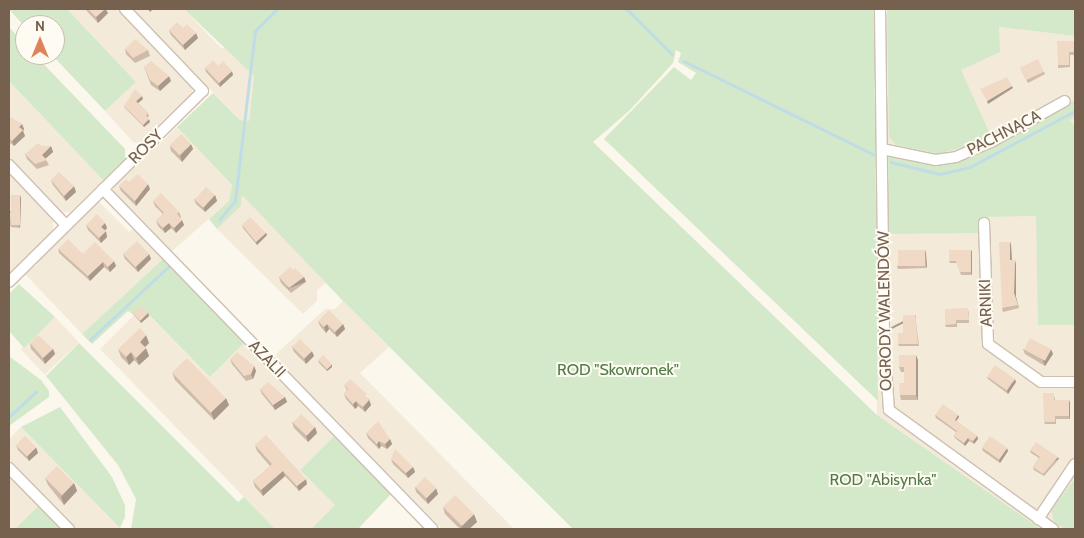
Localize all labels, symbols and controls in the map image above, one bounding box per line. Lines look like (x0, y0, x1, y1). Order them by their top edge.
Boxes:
north arrow (15, 15, 65, 65)
text: N (35, 17, 45, 35)
street label: PACHNĄCA (964, 106, 1044, 160)
street label: ROSY (125, 126, 167, 168)
street label: OGRODY WALENDÓW (874, 231, 896, 391)
street label: ARNIKI (976, 279, 996, 327)
street label: AZALII (245, 336, 289, 382)
park label: ROD "Skowronek" (557, 360, 679, 380)
park label: ROD "Abisynka" (829, 470, 937, 490)

